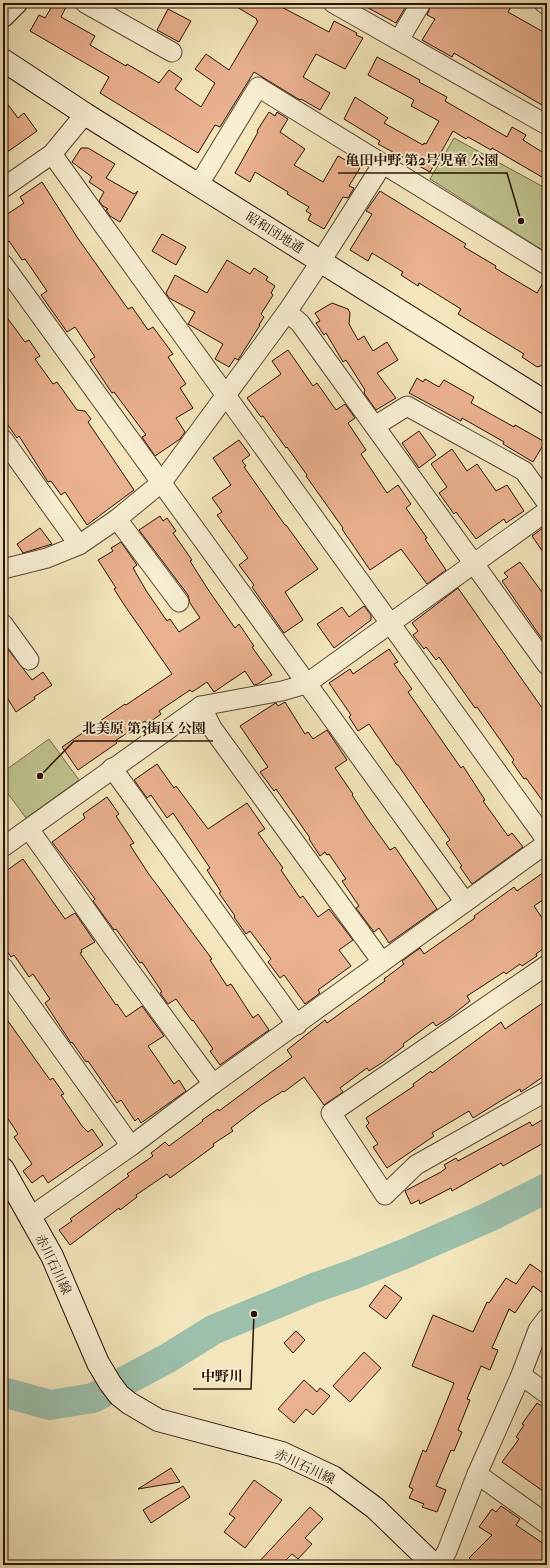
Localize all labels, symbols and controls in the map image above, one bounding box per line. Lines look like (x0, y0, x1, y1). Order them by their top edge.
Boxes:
callout: 亀田中野 第2号児童 公園 (338, 147, 507, 173)
text: 亀田中野 第2号児童 公園 (345, 152, 499, 169)
street label: 昭和団地通 (243, 209, 306, 256)
callout: 北美原 第3街区 公園 (74, 715, 213, 741)
text: 北美原 第3街区 公園 (82, 720, 206, 737)
street label: 赤川石川線 (33, 1232, 75, 1297)
callout: 中野川 (193, 1363, 251, 1389)
text: 中野川 (201, 1368, 243, 1385)
street label: 赤川石川線 (272, 1446, 337, 1487)

